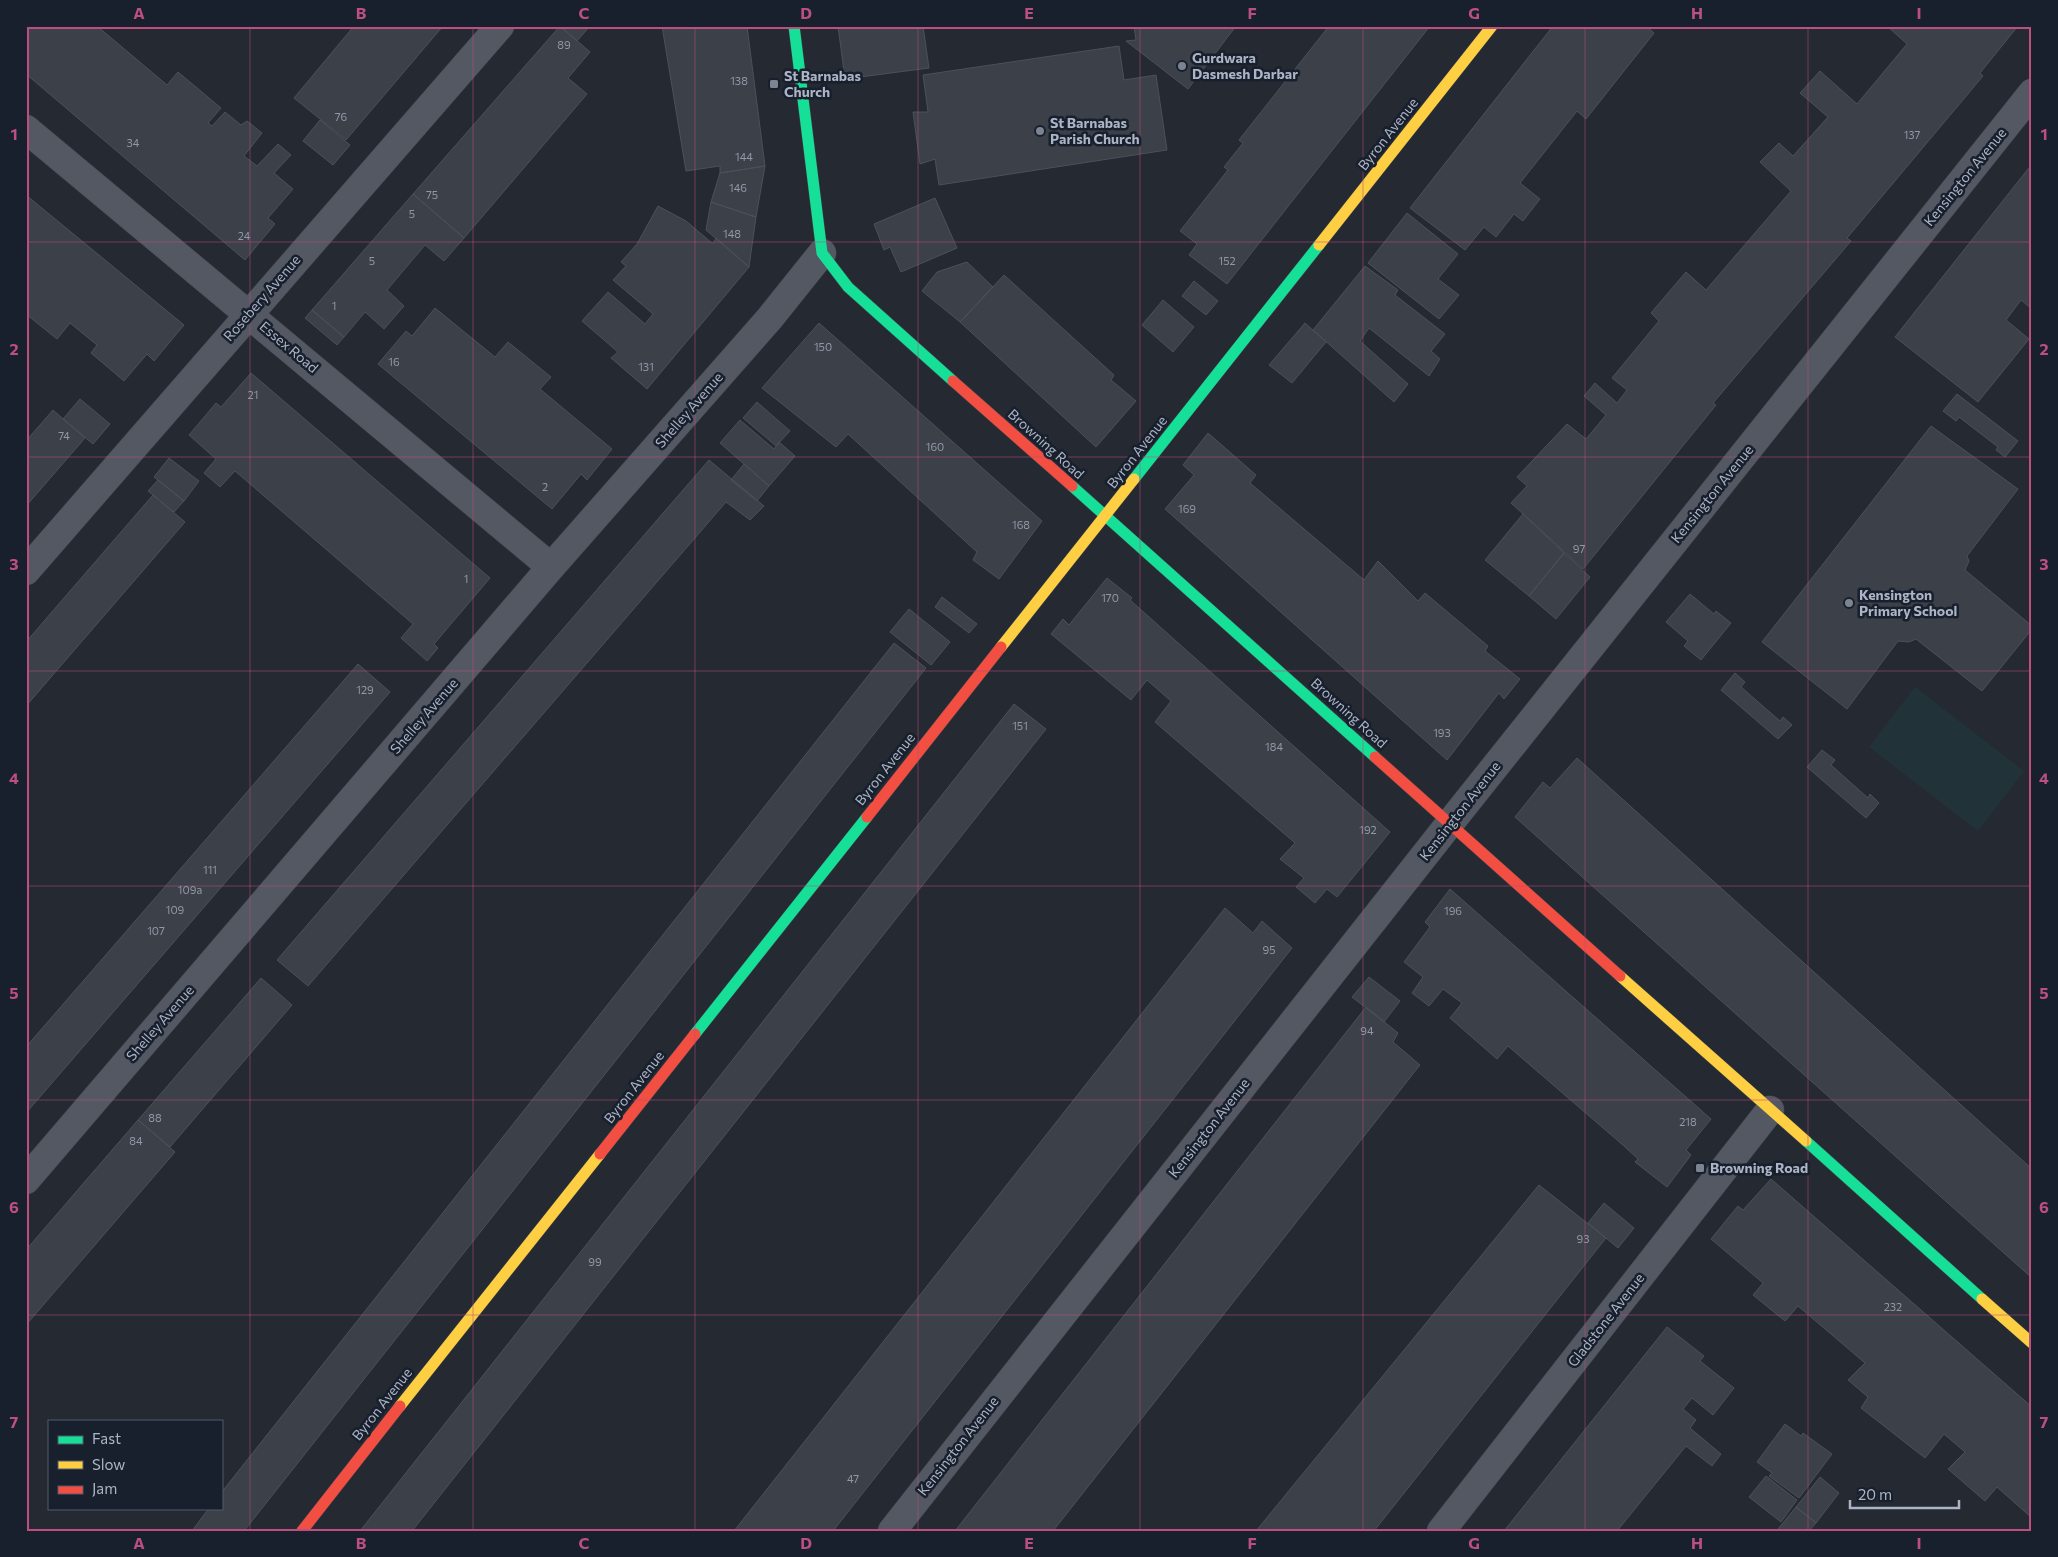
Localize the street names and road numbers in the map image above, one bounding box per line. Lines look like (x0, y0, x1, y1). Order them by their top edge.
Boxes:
street label: Byron Avenue (1354, 94, 1421, 173)
street label: Kensington Avenue (1920, 124, 2009, 229)
street label: Rosebery Avenue (220, 251, 304, 344)
street label: Essex Road (257, 317, 322, 376)
street label: Shelley Avenue (651, 368, 726, 451)
street label: Browning Road (1005, 405, 1088, 482)
street label: Byron Avenue (1103, 412, 1170, 491)
street label: Kensington Avenue (1667, 441, 1756, 546)
street label: Shelley Avenue (386, 674, 461, 757)
street label: Browning Road (1308, 674, 1391, 751)
street label: Byron Avenue (851, 729, 918, 808)
street label: Kensington Avenue (1416, 758, 1504, 864)
street label: Shelley Avenue (122, 981, 197, 1064)
street label: Byron Avenue (600, 1047, 667, 1126)
street label: Kensington Avenue (1165, 1075, 1253, 1181)
street label: Gladstone Avenue (1564, 1269, 1647, 1370)
street label: Byron Avenue (348, 1364, 415, 1443)
street label: Kensington Avenue (914, 1393, 1002, 1499)

